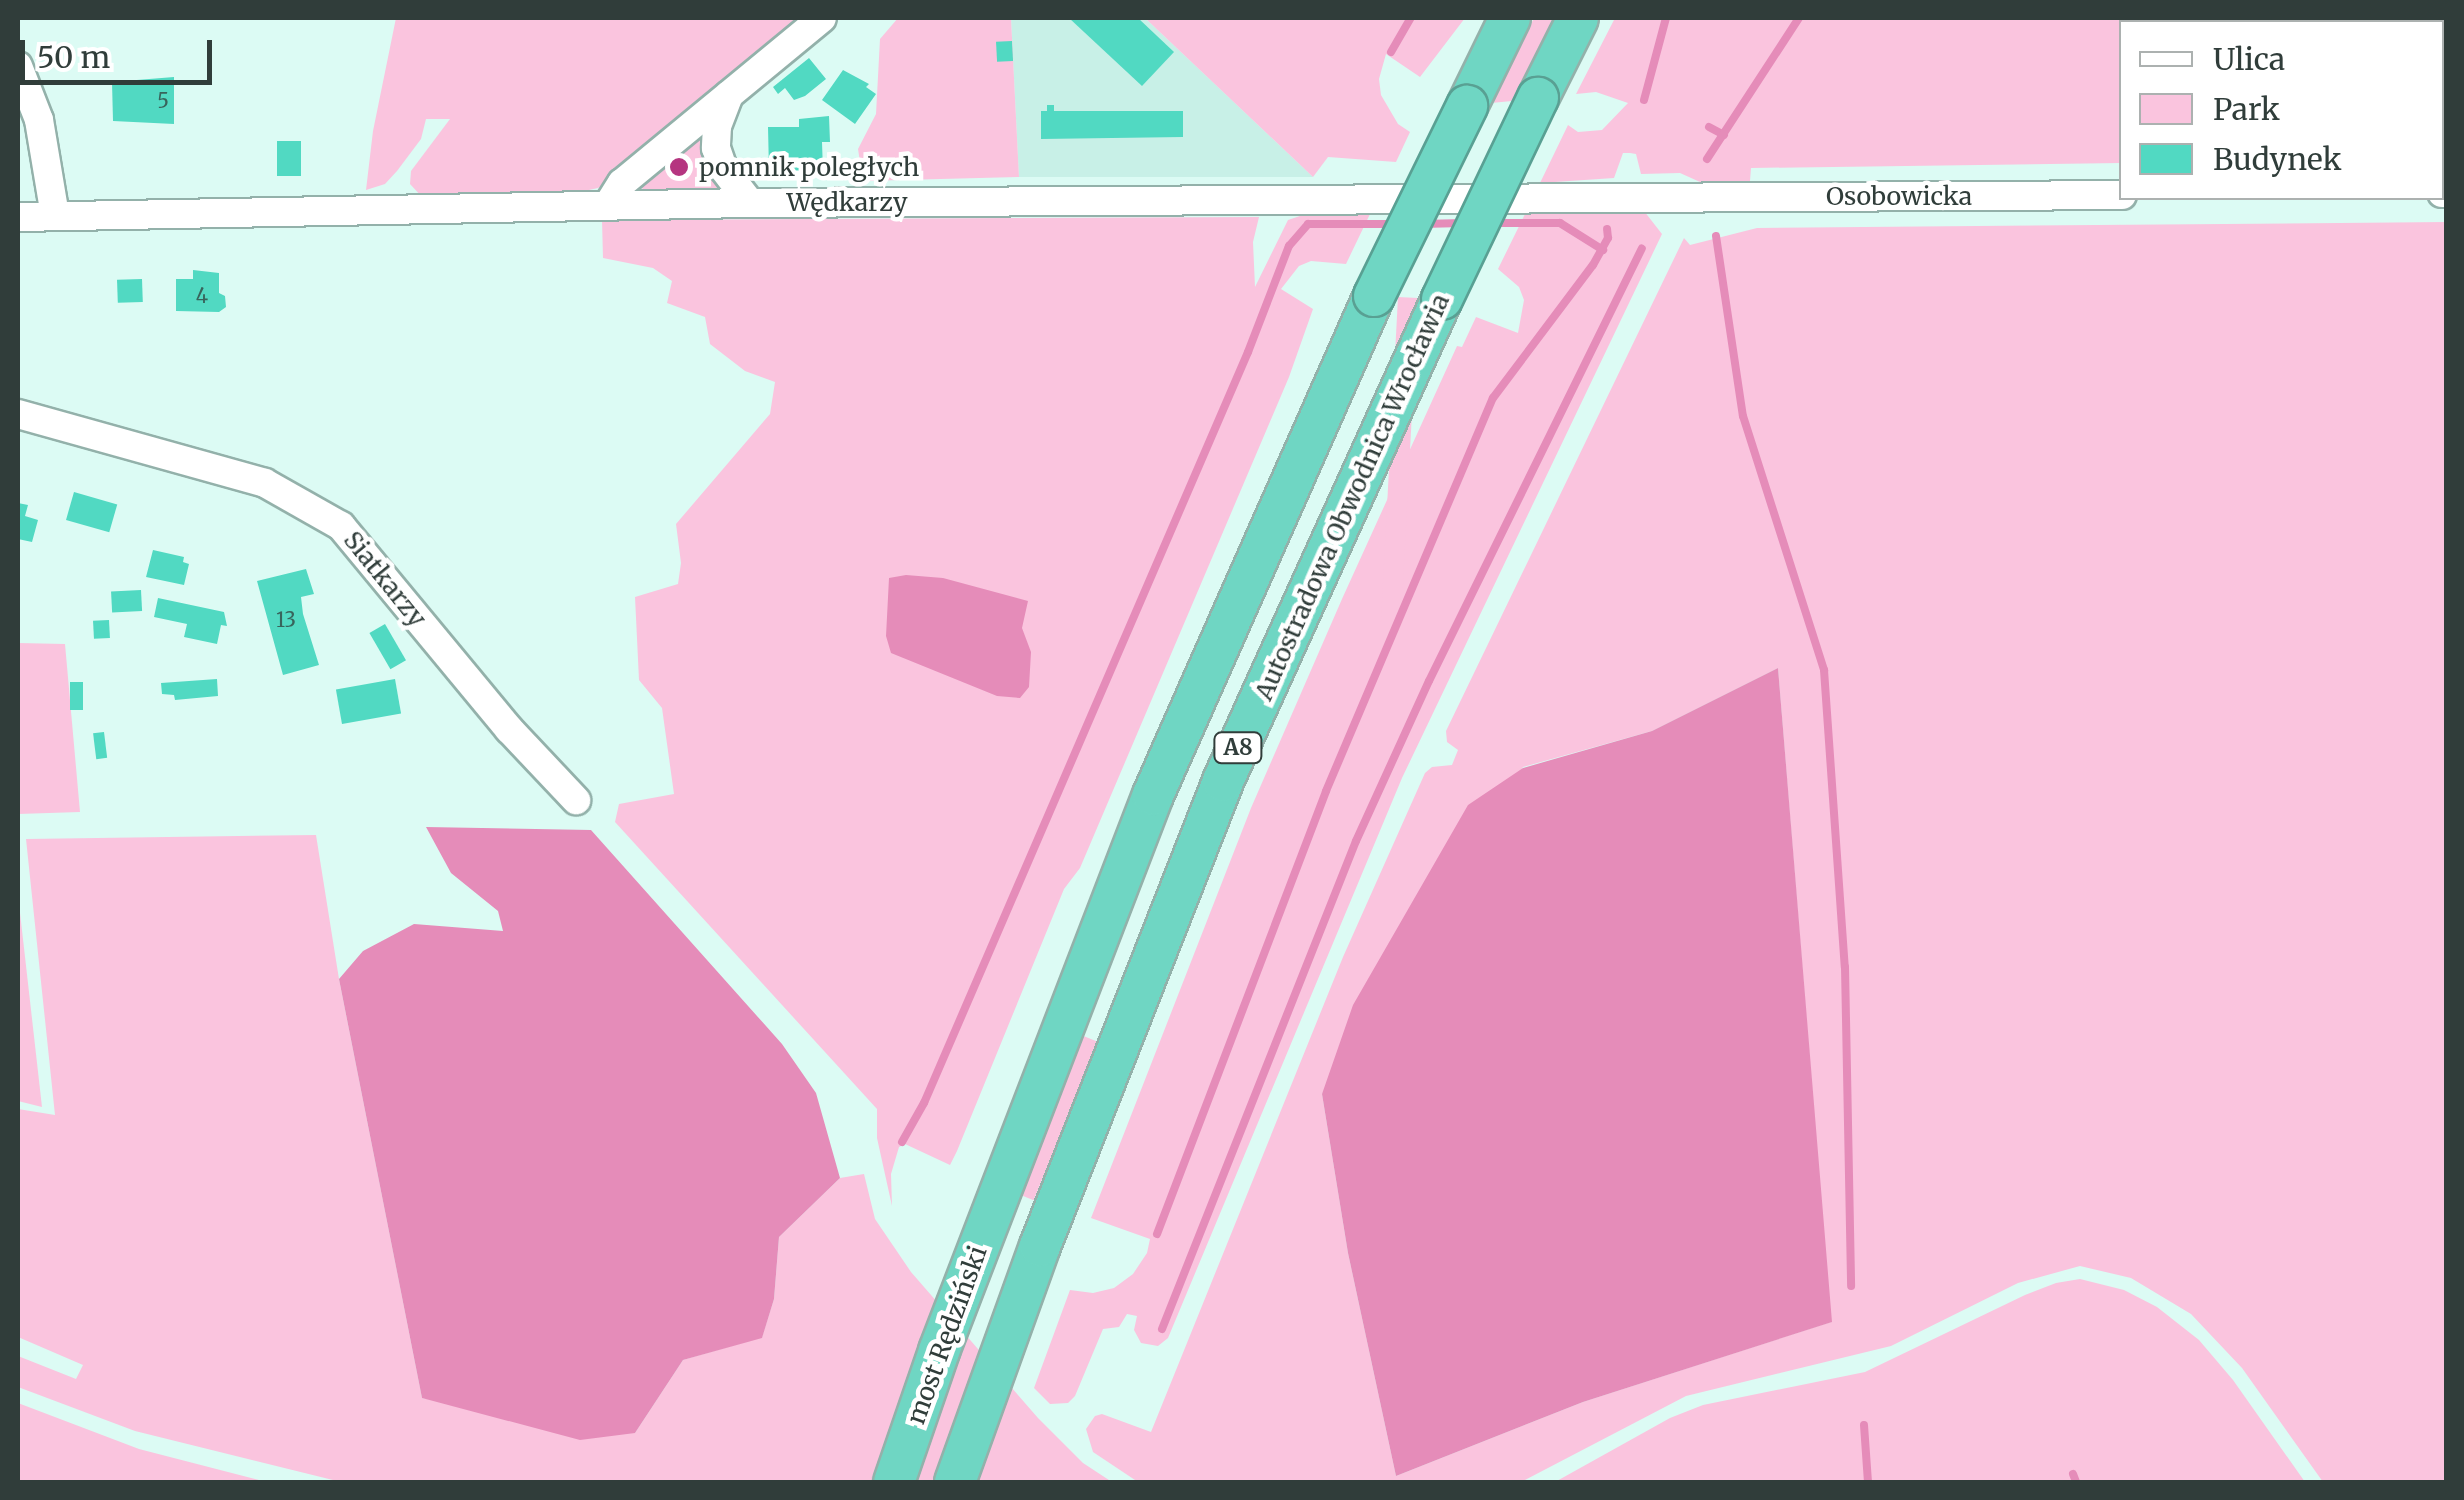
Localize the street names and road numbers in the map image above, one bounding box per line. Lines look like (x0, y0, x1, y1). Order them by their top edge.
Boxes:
street label: Osobowicka (1826, 181, 1972, 211)
street label: Wędkarzy (787, 187, 907, 217)
street label: Autostradowa Obwodnica Wrocławia (1248, 289, 1456, 705)
street label: Siatkarzy (337, 525, 433, 633)
road number: A8 (1213, 731, 1263, 765)
street label: most Rędziński (901, 1242, 993, 1428)

